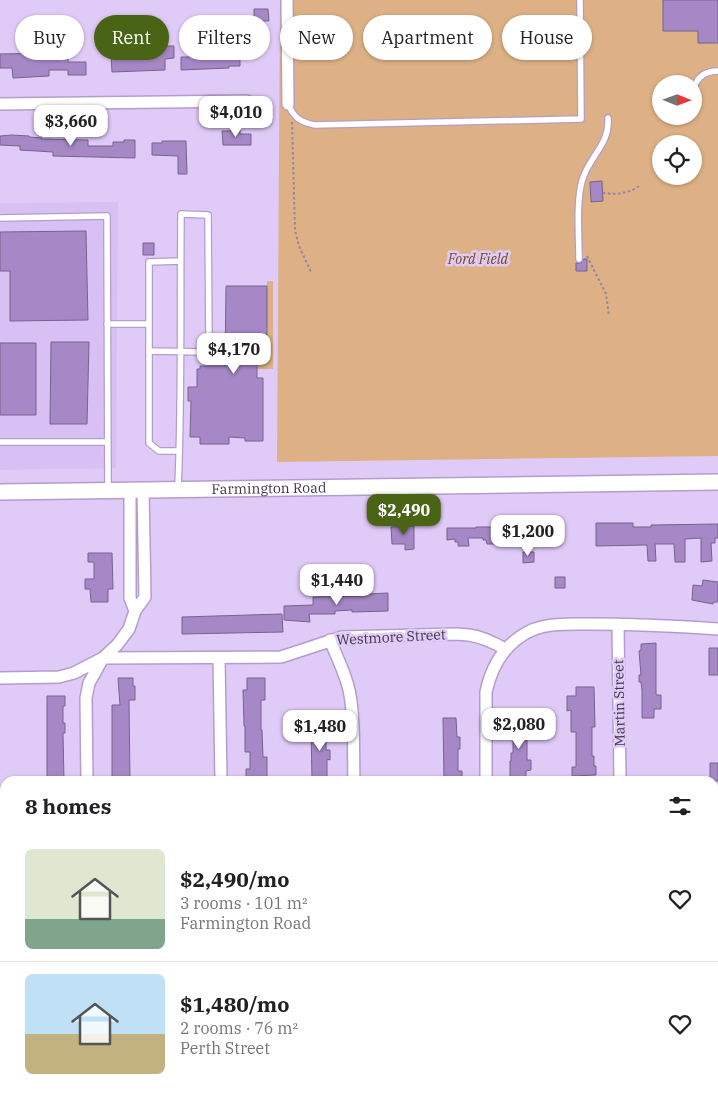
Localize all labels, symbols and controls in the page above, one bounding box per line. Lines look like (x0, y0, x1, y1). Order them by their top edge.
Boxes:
chip: Buy (15, 15, 84, 60)
chip: Rent (94, 15, 169, 60)
chip: Filters (179, 15, 270, 60)
chip: New (280, 15, 353, 60)
chip: Apartment (363, 15, 492, 60)
chip: House (502, 15, 592, 60)
north arrow (652, 75, 702, 125)
map controls (652, 75, 702, 185)
pin: $4,010 (195, 96, 277, 138)
text: $4,010 (210, 102, 262, 122)
pin: $3,660 (30, 104, 112, 147)
text: $3,660 (45, 111, 97, 131)
button: locate (652, 135, 702, 185)
park label: Ford Field (447, 250, 509, 268)
pin: $4,170 (193, 332, 275, 375)
text: $4,170 (208, 339, 260, 359)
street label: Farmington Road (211, 478, 327, 498)
pin: $2,490 (363, 494, 445, 536)
text: $2,490 (378, 500, 430, 520)
pin: $1,200 (487, 514, 569, 557)
text: $1,200 (502, 521, 554, 541)
pin: $1,440 (296, 564, 378, 606)
text: $1,440 (311, 570, 363, 590)
street label: Westmore Street (336, 625, 446, 649)
street label: Martin Street (609, 659, 629, 747)
pin: $2,080 (478, 708, 560, 750)
pin: $1,480 (279, 710, 361, 752)
text: $2,080 (493, 714, 545, 734)
text: $1,480 (294, 716, 346, 736)
text: 8 homes (25, 792, 111, 820)
icon: filters (666, 792, 694, 820)
text: $2,490/mo (180, 865, 289, 893)
icon: home (65, 869, 125, 929)
icon: heart (666, 885, 694, 913)
text: 3 rooms · 101 m² (180, 893, 308, 913)
text: Farmington Road (180, 913, 311, 933)
text: $1,480/mo (180, 990, 289, 1018)
icon: home (65, 994, 125, 1054)
icon: heart (666, 1010, 694, 1038)
text: 2 rooms · 76 m² (180, 1018, 298, 1038)
text: Perth Street (180, 1038, 270, 1058)

